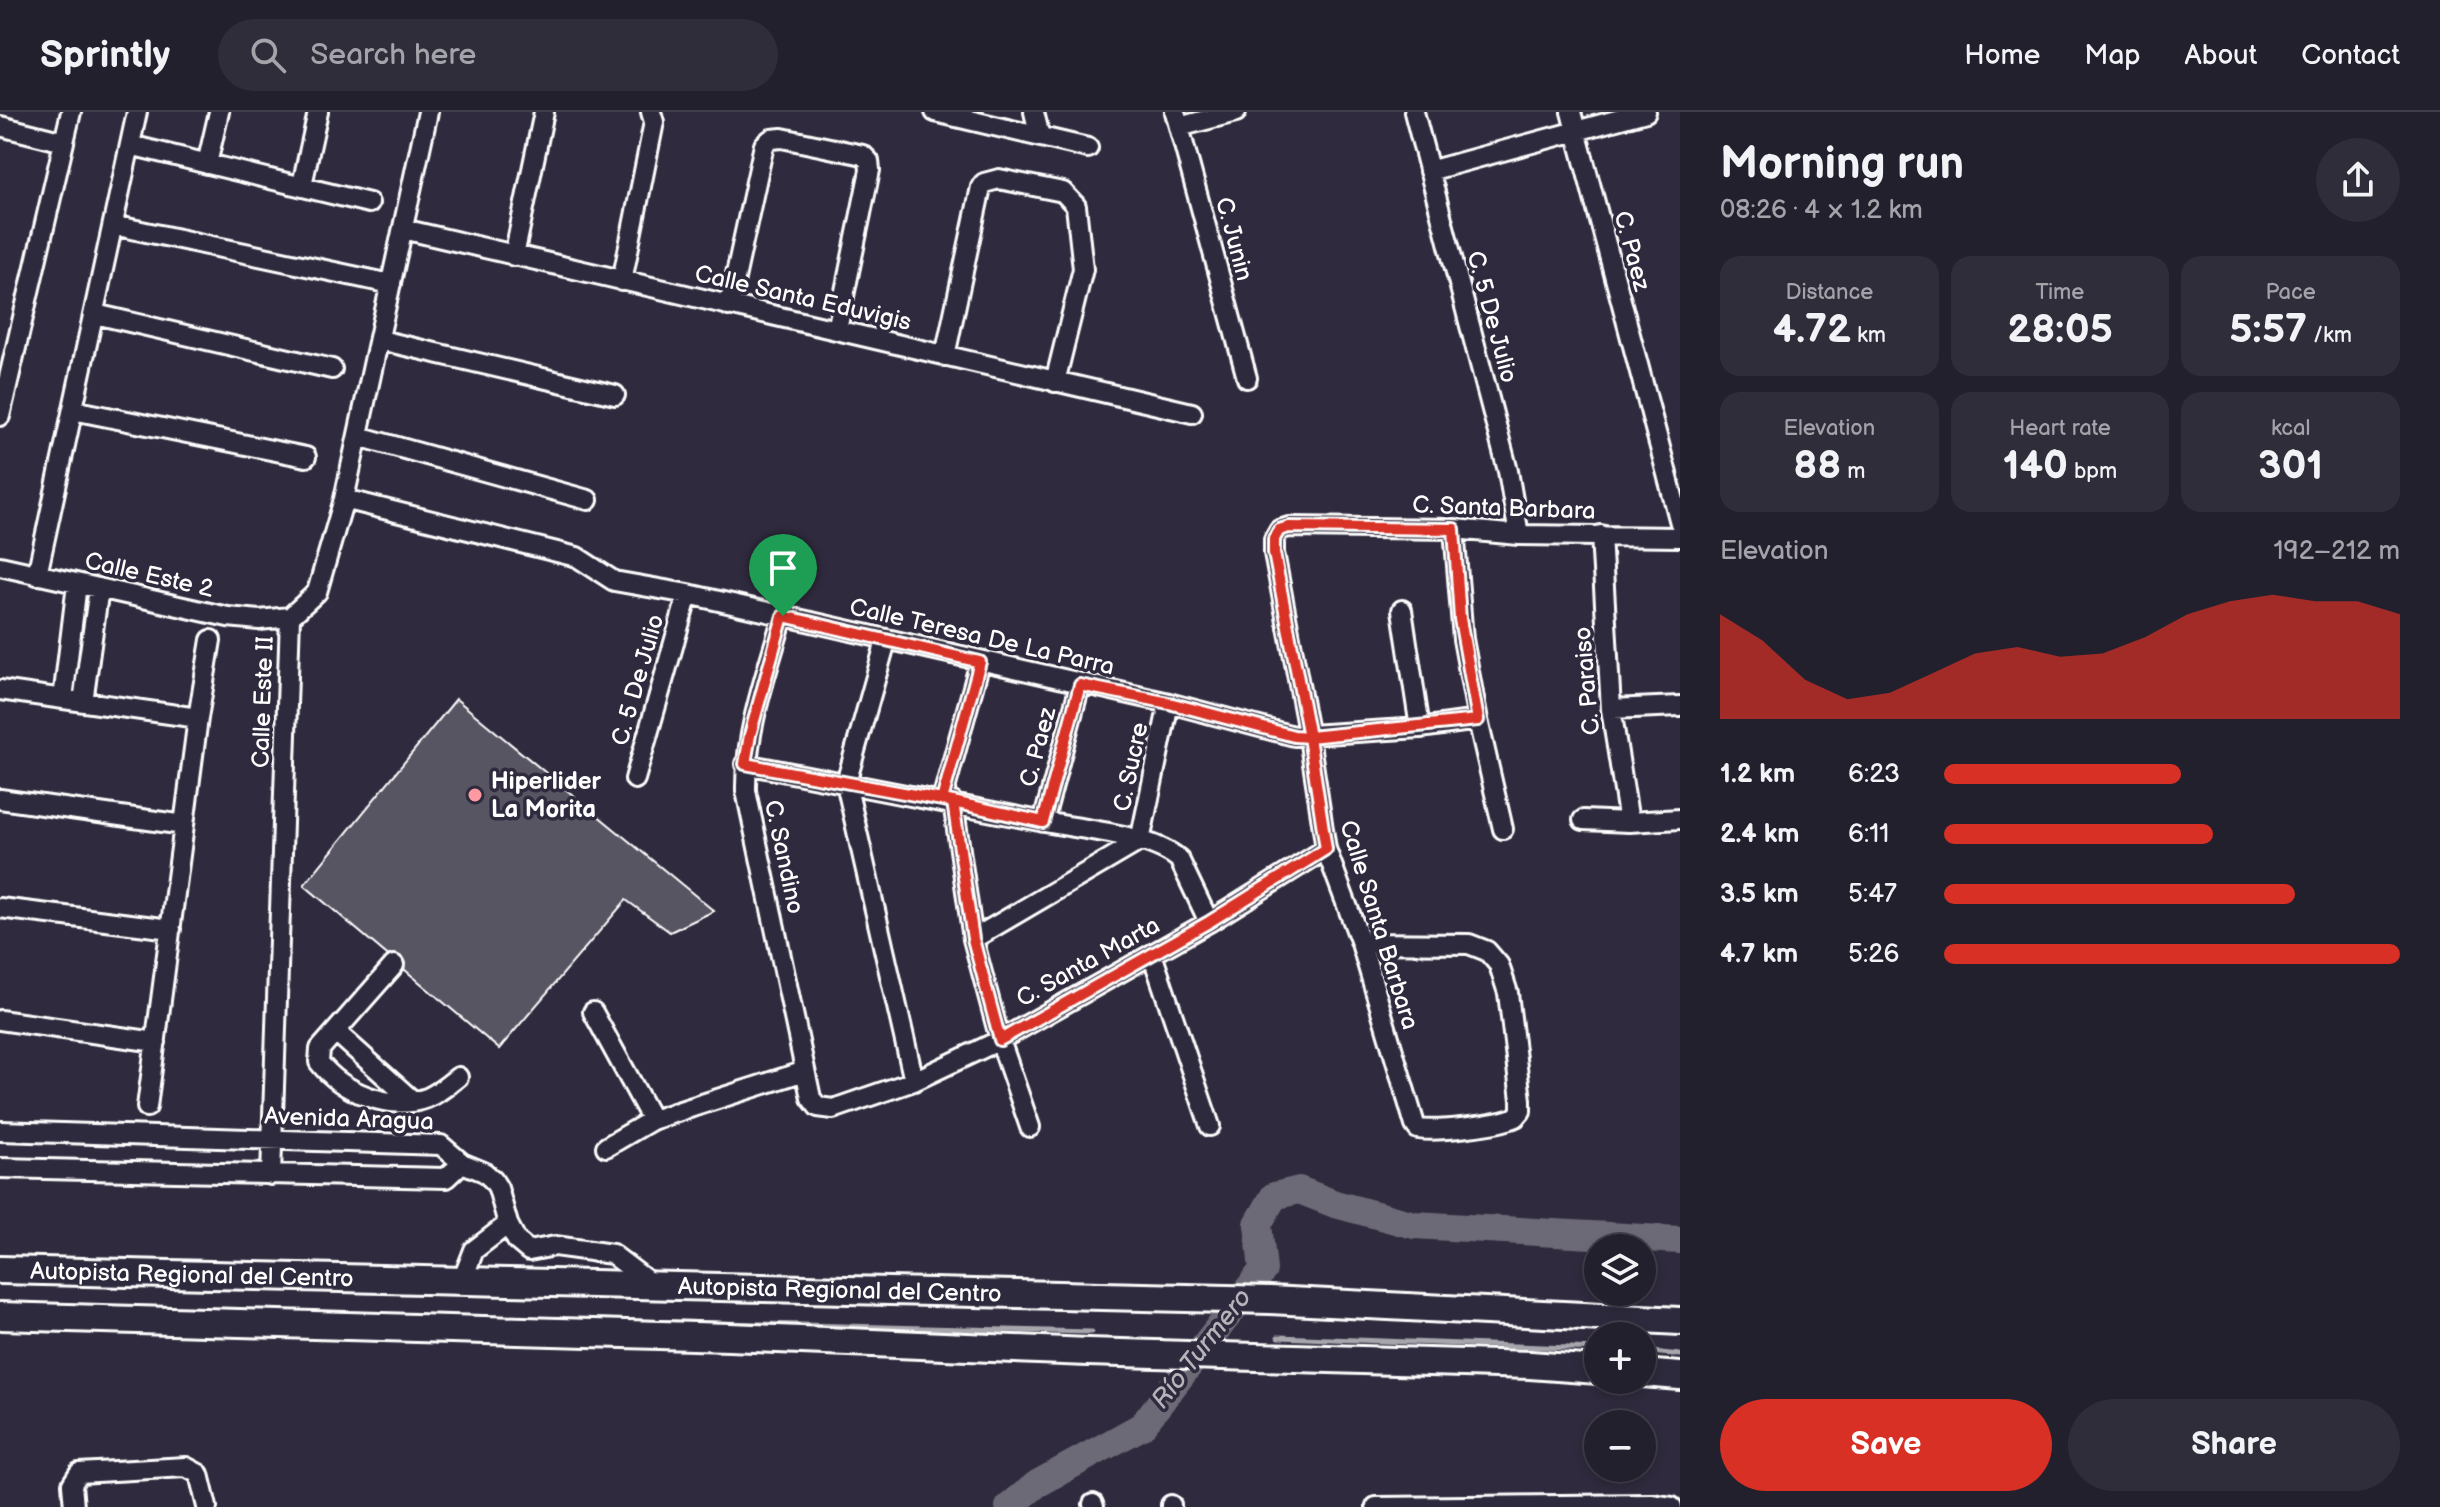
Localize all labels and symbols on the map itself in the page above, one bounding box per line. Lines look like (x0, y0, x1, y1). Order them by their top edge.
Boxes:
street label: C. Junin (1209, 194, 1259, 284)
street label: C. Paez (1607, 208, 1657, 295)
street label: C. 5 De Julio (1460, 248, 1524, 386)
street label: Calle Santa Eduvigis (692, 259, 914, 337)
street label: C. Santa Barbara (1412, 490, 1596, 526)
pin (749, 534, 817, 616)
street label: Calle Este 2 (82, 546, 216, 604)
street label: Calle Teresa De La Parra (847, 592, 1117, 682)
street label: C. 5 De Julio (605, 611, 671, 749)
street label: C. Paraiso (1568, 626, 1606, 736)
street label: Calle Este II (246, 636, 280, 768)
street label: C. Paez (1013, 703, 1063, 790)
street label: C. Sucre (1107, 720, 1155, 814)
place label: Hiperlider La Morita (491, 767, 602, 824)
marker: Hiperlider La Morita (466, 786, 484, 804)
street label: C. Sandino (758, 797, 810, 917)
street label: Calle Santa Barbara (1333, 817, 1425, 1033)
street label: C. Santa Marta (1011, 911, 1165, 1013)
street label: Avenida Aragua (264, 1102, 434, 1136)
street label: Autopista Regional del Centro (30, 1256, 354, 1293)
street label: Autopista Regional del Centro (678, 1272, 1002, 1308)
water label: Río Turmero (1145, 1283, 1259, 1415)

